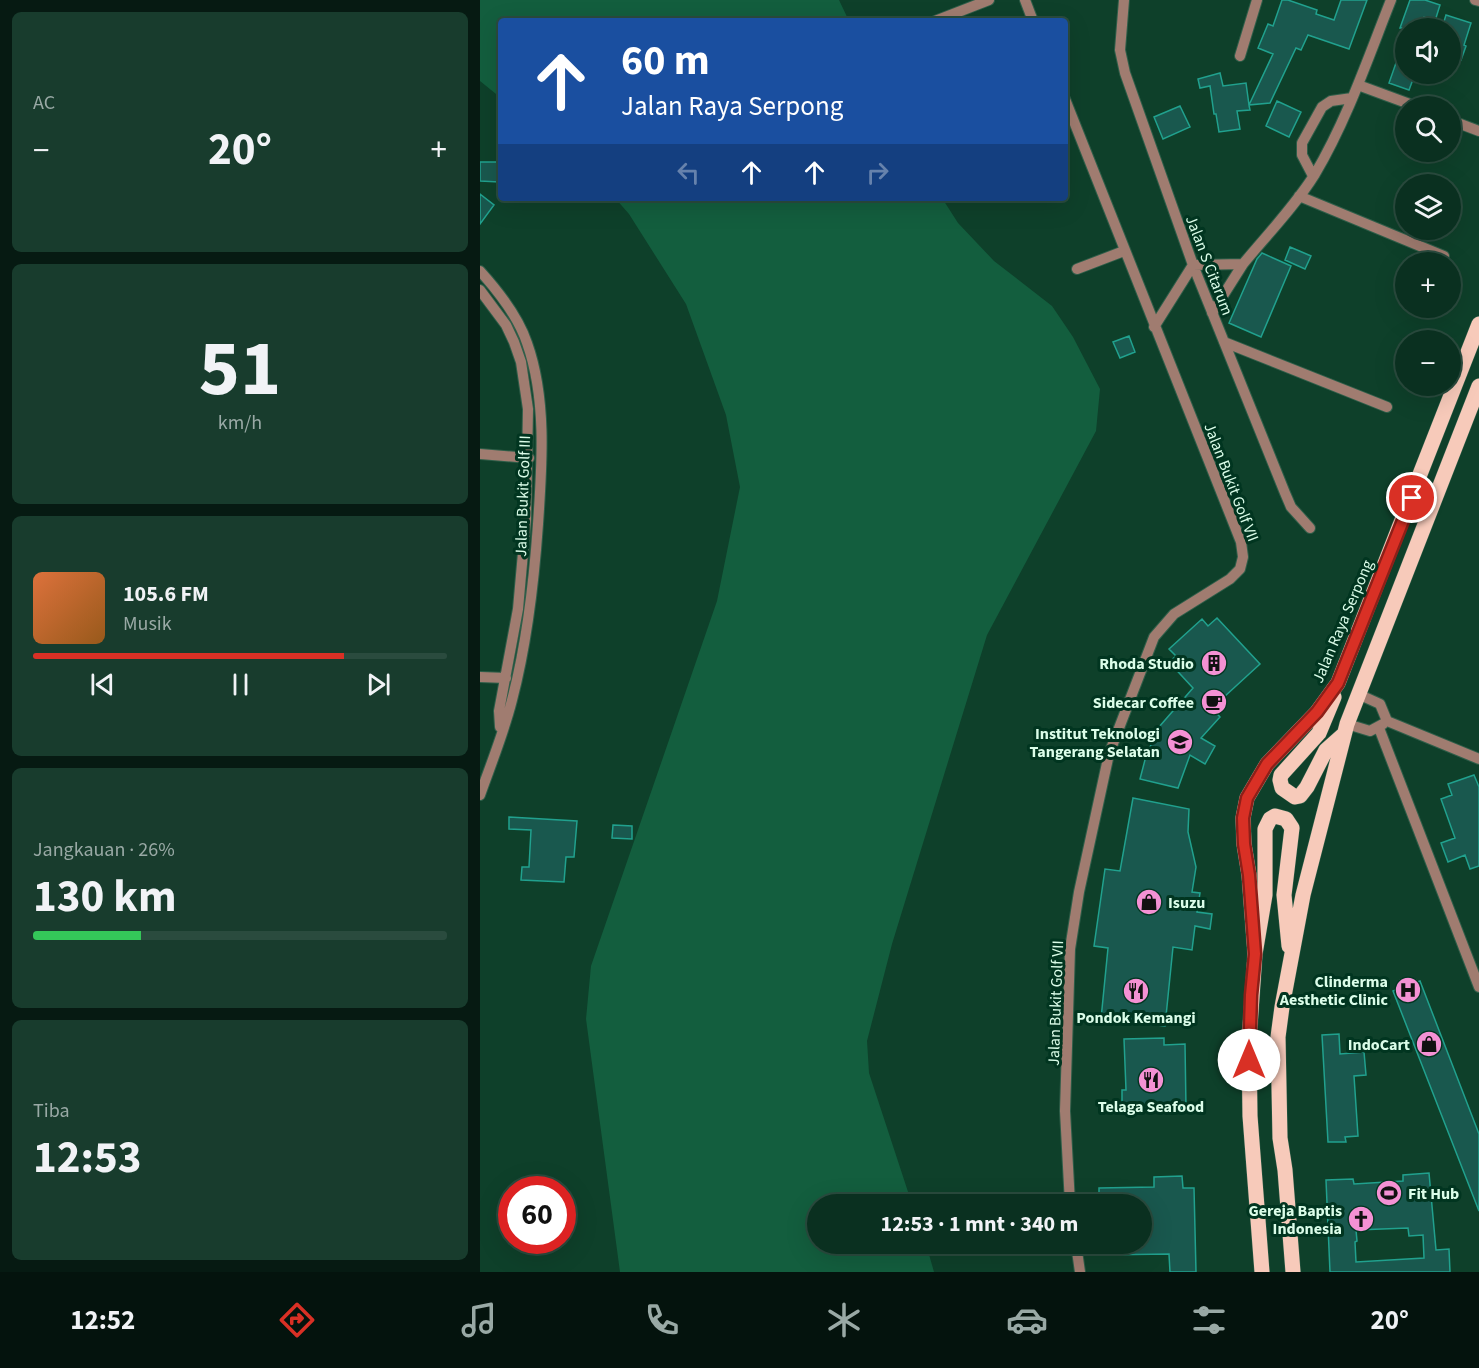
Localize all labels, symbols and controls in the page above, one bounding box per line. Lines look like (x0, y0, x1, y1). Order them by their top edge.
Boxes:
map controls (1395, 18, 1461, 396)
button: sound (1395, 18, 1461, 84)
text: 60 m (621, 31, 710, 91)
icon: ahead (522, 42, 600, 120)
text: Jalan Raya Serpong (621, 87, 843, 126)
text: AC (33, 89, 55, 117)
button: search (1395, 96, 1461, 162)
text: 20° (208, 118, 272, 182)
text: − (33, 127, 49, 174)
text: + (431, 127, 447, 174)
icon: left (672, 156, 705, 189)
icon: ahead (735, 156, 768, 189)
icon: ahead (798, 156, 831, 189)
icon: right (861, 156, 894, 189)
button: layers (1395, 174, 1461, 240)
street label: Jalan S Citarum (1180, 212, 1238, 318)
button: + (1395, 252, 1461, 318)
text: 51 (199, 314, 281, 425)
button: − (1395, 330, 1461, 396)
text: km/h (218, 409, 262, 437)
street label: Jalan Bukit Golf VII (1198, 420, 1264, 545)
street label: Jalan Bukit Golf III (510, 435, 536, 557)
pin (1386, 472, 1437, 523)
icon: arrive (1395, 481, 1428, 514)
street label: Jalan Raya Serpong (1307, 556, 1379, 686)
text: 105.6 FM (123, 578, 209, 610)
text: Musik (123, 610, 172, 638)
building icon: Rhoda Studio (1199, 648, 1229, 678)
place label: Rhoda Studio (1099, 653, 1194, 675)
icon: previous (86, 668, 119, 701)
icon: pause (224, 668, 257, 701)
icon: next (362, 668, 395, 701)
cafe icon: Sidecar Coffee (1199, 687, 1229, 717)
place label: Sidecar Coffee (1093, 692, 1194, 714)
place label: Institut Teknologi Tangerang Selatan (1029, 723, 1160, 763)
school or university icon: Institut Teknologi Tangerang Selatan (1165, 727, 1195, 757)
text: Jangkauan · 26% (33, 836, 175, 864)
text: 130 km (33, 865, 177, 929)
shop icon: Isuzu (1134, 887, 1164, 917)
place label: Isuzu (1168, 892, 1205, 914)
street label: Jalan Bukit Golf VII (1043, 940, 1069, 1066)
place label: Clinderma Aesthetic Clinic (1279, 971, 1389, 1011)
hospital icon: Clinderma Aesthetic Clinic (1393, 975, 1423, 1005)
restaurant icon: Pondok Kemangi (1121, 976, 1151, 1006)
place label: Pondok Kemangi (1076, 1007, 1196, 1029)
position arrow (1217, 1028, 1281, 1092)
shop icon: IndoCart (1414, 1029, 1444, 1059)
place label: IndoCart (1348, 1034, 1410, 1056)
restaurant icon: Telaga Seafood (1136, 1065, 1166, 1095)
place label: Telaga Seafood (1098, 1096, 1204, 1118)
text: Tiba (33, 1097, 70, 1125)
text: 12:53 (33, 1126, 142, 1190)
speed limit sign: 60 (498, 1176, 576, 1254)
sports icon: Fit Hub (1374, 1178, 1404, 1208)
place label: Fit Hub (1408, 1183, 1459, 1205)
place label: Gereja Baptis Indonesia (1248, 1200, 1342, 1240)
church icon: Gereja Baptis Indonesia (1346, 1204, 1376, 1234)
text: 12:53 · 1 mnt · 340 m (881, 1208, 1078, 1240)
icon: directions (276, 1299, 318, 1341)
icon: music (458, 1299, 500, 1341)
icon: phone (641, 1299, 683, 1341)
icon: climate (823, 1299, 865, 1341)
icon: car (1006, 1299, 1048, 1341)
icon: filters (1188, 1299, 1230, 1341)
text: 12:52 (70, 1301, 135, 1340)
text: 20° (1370, 1301, 1409, 1340)

